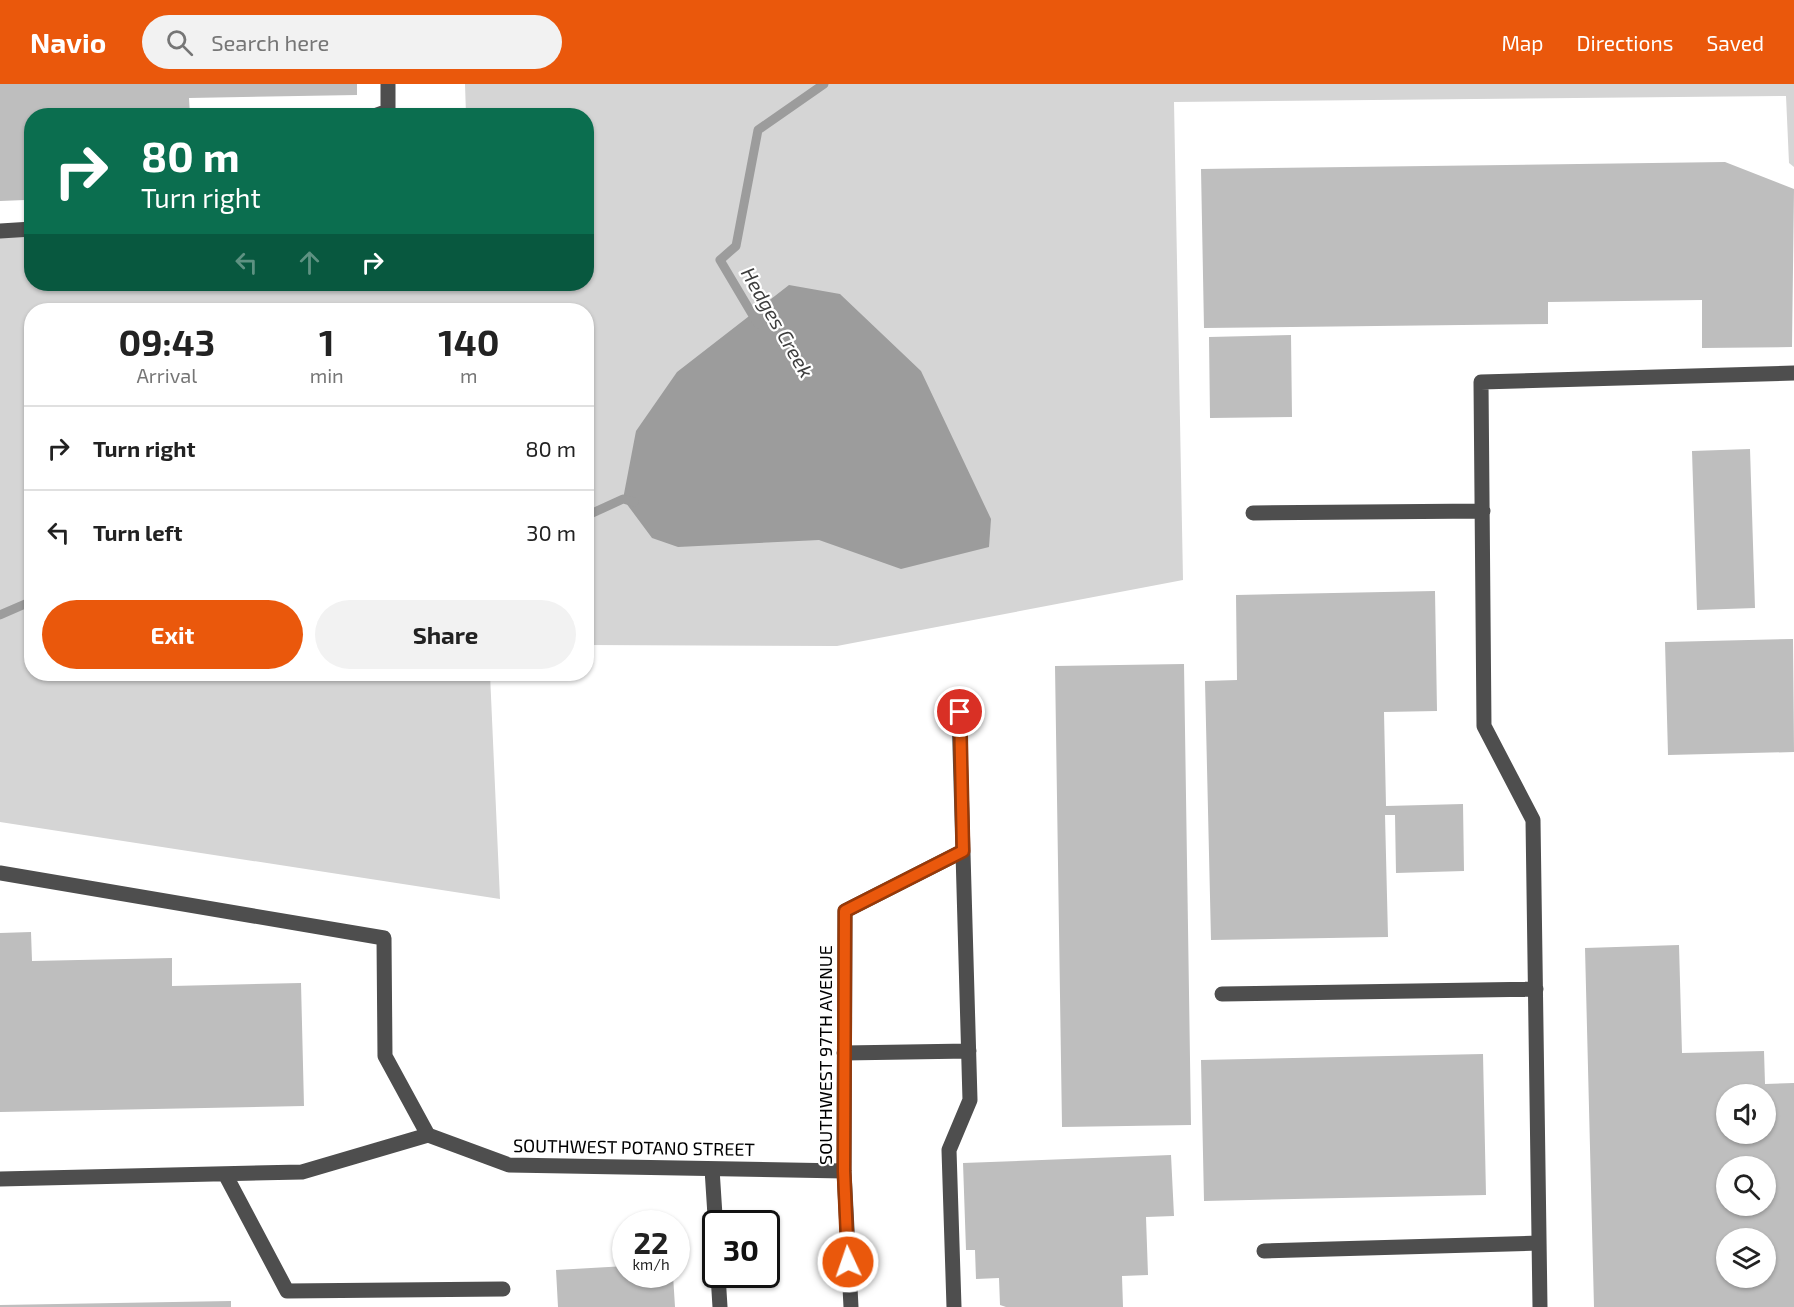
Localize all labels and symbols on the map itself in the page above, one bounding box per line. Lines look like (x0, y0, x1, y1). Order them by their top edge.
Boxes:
water label: Hedges Creek (737, 263, 819, 381)
pin (934, 686, 985, 737)
street label: SOUTHWEST 97TH AVENUE (814, 945, 836, 1165)
street label: SOUTHWEST POTANO STREET (513, 1134, 756, 1160)
speed limit sign: 30 (702, 1210, 780, 1288)
position arrow (816, 1230, 880, 1294)

